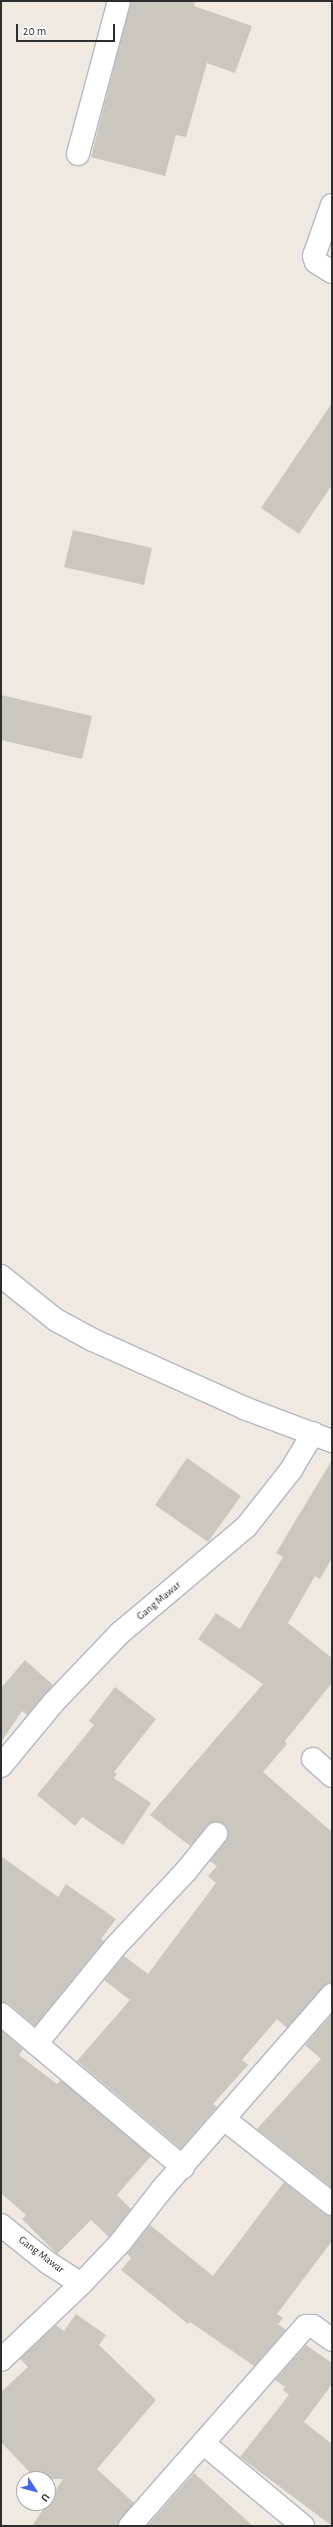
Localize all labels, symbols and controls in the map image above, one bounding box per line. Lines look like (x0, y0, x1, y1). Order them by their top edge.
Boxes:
scale bar (18, 16, 117, 42)
text: 20 m (23, 25, 46, 37)
street label: Gang Mawar (134, 1579, 184, 1623)
street label: Gang Mawar (16, 2234, 66, 2276)
north arrow (16, 2471, 56, 2511)
text: U (39, 2492, 52, 2504)

